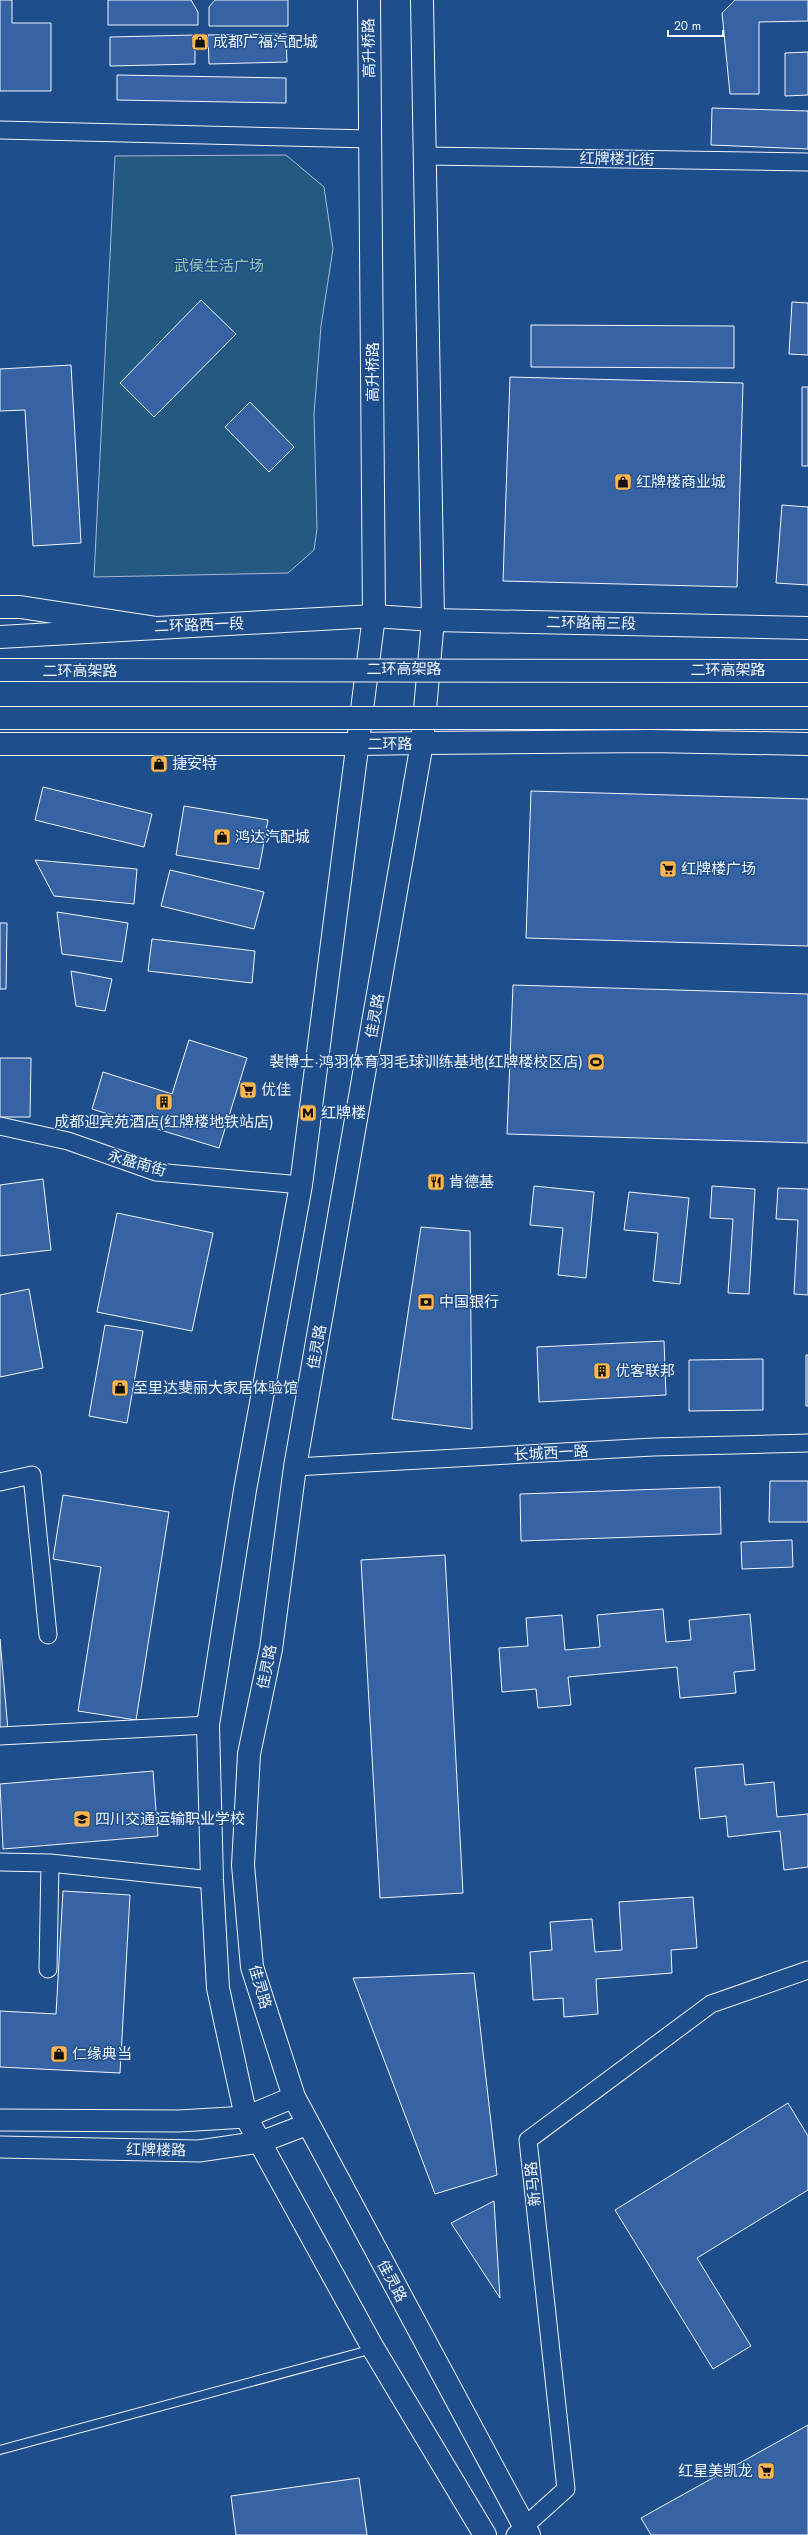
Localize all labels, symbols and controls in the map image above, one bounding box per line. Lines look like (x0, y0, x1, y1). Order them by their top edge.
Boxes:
scale bar (668, 12, 723, 38)
text: 20 m (674, 17, 701, 35)
street label: 高升桥路 (357, 18, 381, 78)
place label: 成都广福汽配城 (213, 31, 318, 53)
shop icon: 成都广福汽配城 (190, 32, 210, 52)
street label: 红牌楼北街 (579, 147, 655, 171)
park label: 武侯生活广场 (174, 255, 264, 277)
street label: 高升桥路 (362, 342, 384, 402)
place label: 红牌楼商业城 (636, 471, 726, 493)
shop icon: 红牌楼商业城 (613, 472, 633, 492)
street label: 二环路南三段 (546, 611, 636, 635)
street label: 二环路西一段 (154, 612, 244, 638)
street label: 二环高架路 (366, 658, 442, 680)
street label: 二环高架路 (690, 659, 766, 681)
street label: 二环高架路 (42, 660, 118, 682)
street label: 二环路 (367, 733, 413, 755)
place label: 捷安特 (172, 753, 217, 775)
shop icon: 捷安特 (149, 754, 169, 774)
place label: 鸿达汽配城 (235, 826, 310, 848)
shop icon: 鸿达汽配城 (212, 827, 232, 847)
place label: 红牌楼广场 (681, 858, 756, 880)
supermarket icon: 红牌楼广场 (658, 859, 678, 879)
street label: 佳灵路 (360, 992, 390, 1040)
place label: 裴博士·鸿羽体育羽毛球训练基地(红牌楼校区店) (269, 1051, 583, 1073)
sports icon: 裴博士·鸿羽体育羽毛球训练基地(红牌楼校区店) (586, 1052, 606, 1072)
place label: 优佳 (261, 1079, 291, 1101)
supermarket icon: 优佳 (238, 1080, 258, 1100)
building icon: 成都迎宾苑酒店(红牌楼地铁站店) (154, 1092, 174, 1112)
place label: 红牌楼 (321, 1102, 366, 1124)
metro station icon: 红牌楼 (298, 1103, 318, 1123)
place label: 成都迎宾苑酒店(红牌楼地铁站店) (54, 1111, 274, 1133)
street label: 永盛南街 (105, 1144, 169, 1182)
place label: 肯德基 (449, 1171, 494, 1193)
restaurant icon: 肯德基 (426, 1172, 446, 1192)
place label: 中国银行 (439, 1291, 499, 1313)
bank icon: 中国银行 (416, 1292, 436, 1312)
street label: 佳灵路 (302, 1323, 332, 1371)
place label: 优客联邦 (615, 1360, 675, 1382)
building icon: 优客联邦 (592, 1361, 612, 1381)
place label: 至里达斐丽大家居体验馆 (133, 1377, 298, 1399)
shop icon: 至里达斐丽大家居体验馆 (110, 1378, 130, 1398)
street label: 长城西一路 (513, 1440, 589, 1466)
street label: 佳灵路 (252, 1643, 282, 1691)
place label: 四川交通运输职业学校 (95, 1808, 245, 1830)
school or university icon: 四川交通运输职业学校 (72, 1809, 92, 1829)
street label: 佳灵路 (243, 1962, 277, 2012)
place label: 仁缘典当 (72, 2043, 132, 2065)
shop icon: 仁缘典当 (49, 2044, 69, 2064)
street label: 红牌楼路 (126, 2138, 186, 2162)
street label: 新马路 (520, 2160, 546, 2208)
street label: 佳灵路 (372, 2256, 412, 2306)
place label: 红星美凯龙 (678, 2460, 753, 2482)
supermarket icon: 红星美凯龙 (756, 2461, 776, 2481)

